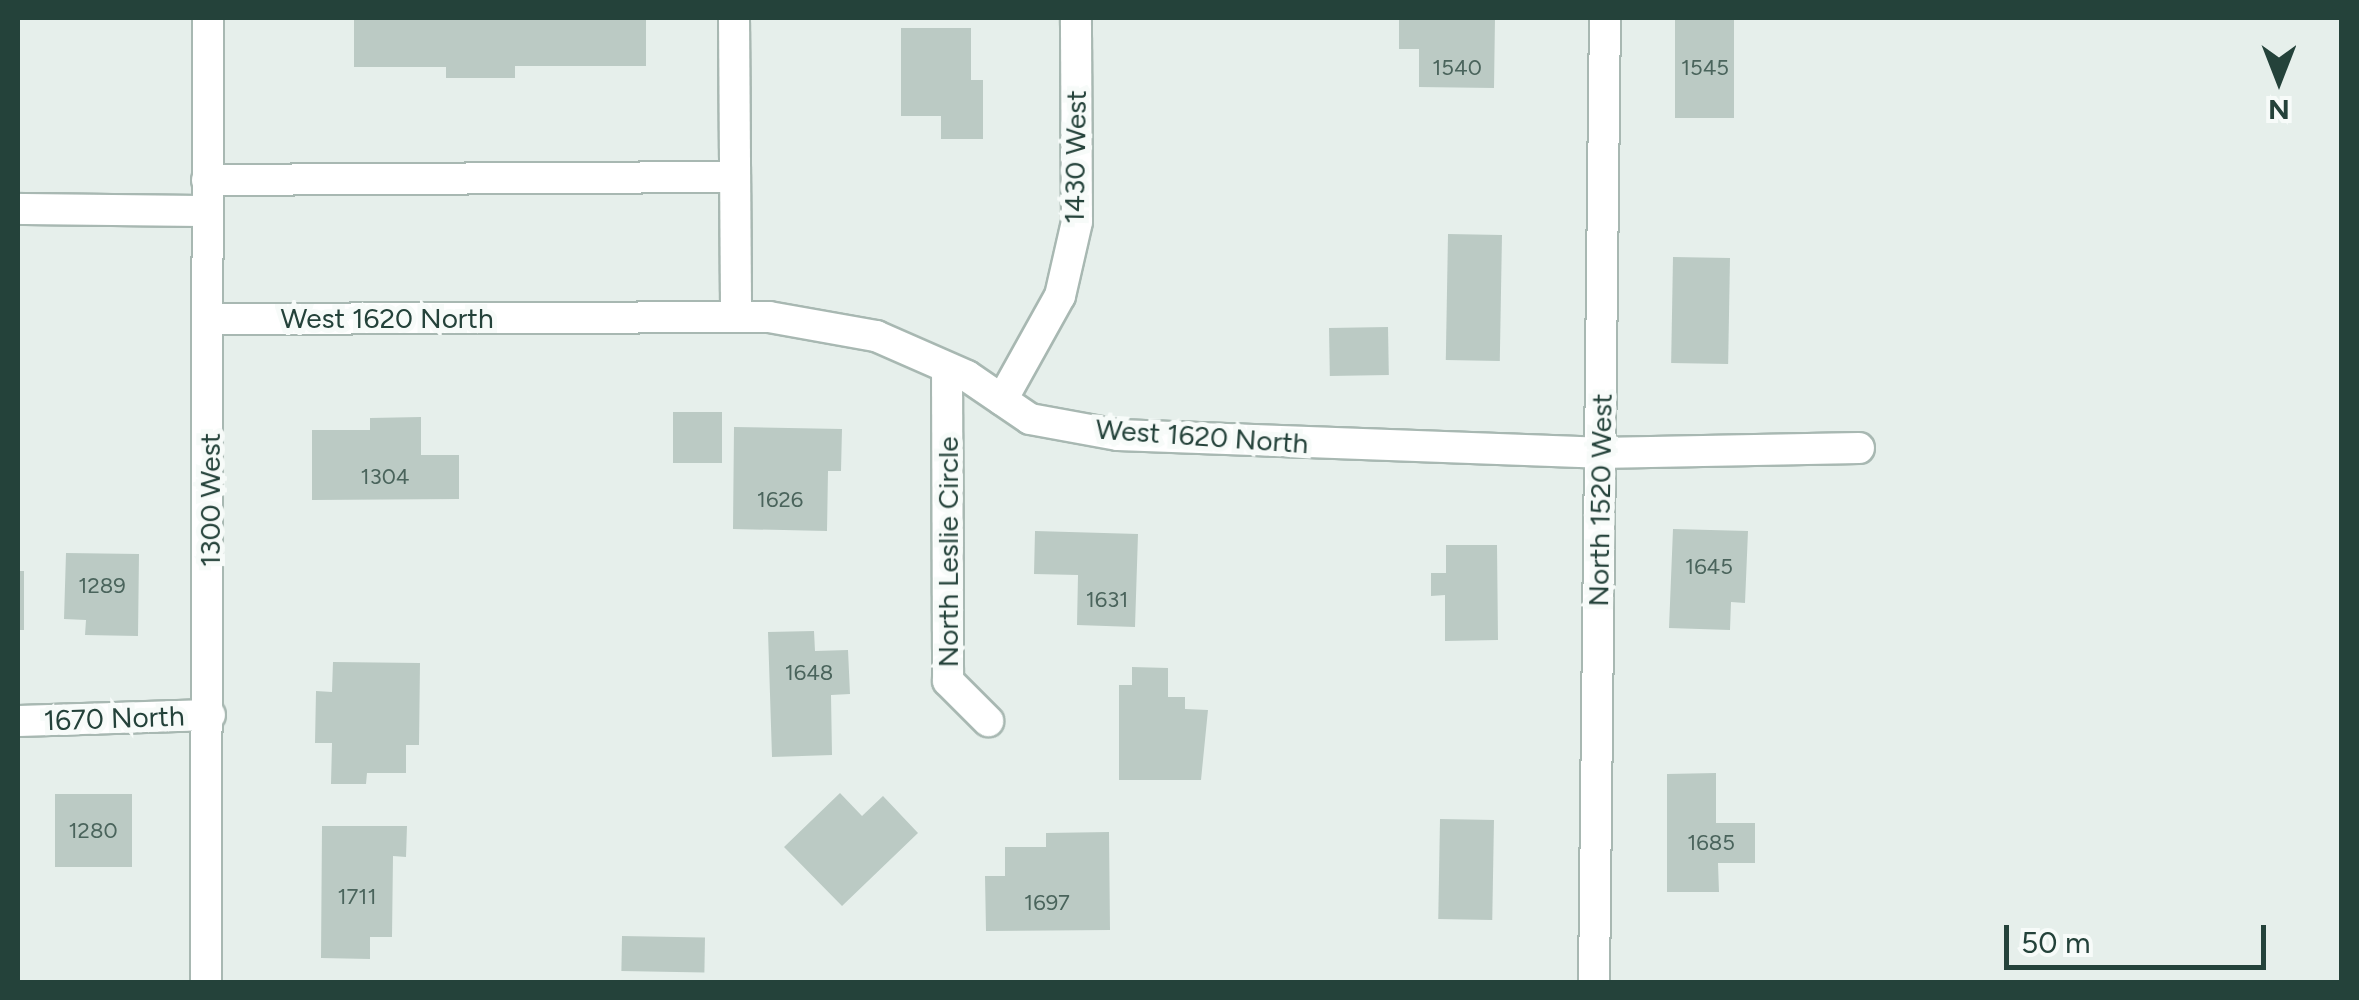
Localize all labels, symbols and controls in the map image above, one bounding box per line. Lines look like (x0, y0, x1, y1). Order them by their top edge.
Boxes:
north arrow (2229, 30, 2329, 130)
house number: 1540 (1432, 55, 1482, 81)
house number: 1545 (1681, 55, 1729, 81)
street label: 1430 West (1057, 90, 1093, 224)
text: N (2268, 93, 2290, 127)
street label: West 1620 North (280, 301, 494, 335)
street label: North 1520 West (1581, 393, 1619, 607)
street label: West 1620 North (1095, 412, 1309, 460)
street label: 1300 West (193, 433, 227, 567)
street label: North Leslie Circle (931, 437, 965, 667)
house number: 1304 (361, 464, 409, 490)
house number: 1626 (757, 487, 803, 513)
house number: 1645 (1685, 554, 1733, 580)
house number: 1289 (78, 573, 126, 599)
house number: 1631 (1086, 587, 1128, 613)
house number: 1648 (785, 660, 833, 686)
street label: 1670 North (43, 699, 185, 737)
house number: 1280 (69, 818, 117, 844)
house number: 1685 (1687, 830, 1735, 856)
house number: 1711 (337, 884, 377, 910)
house number: 1697 (1024, 890, 1070, 916)
scale bar (2009, 905, 2272, 967)
text: 50 m (2021, 924, 2090, 961)

